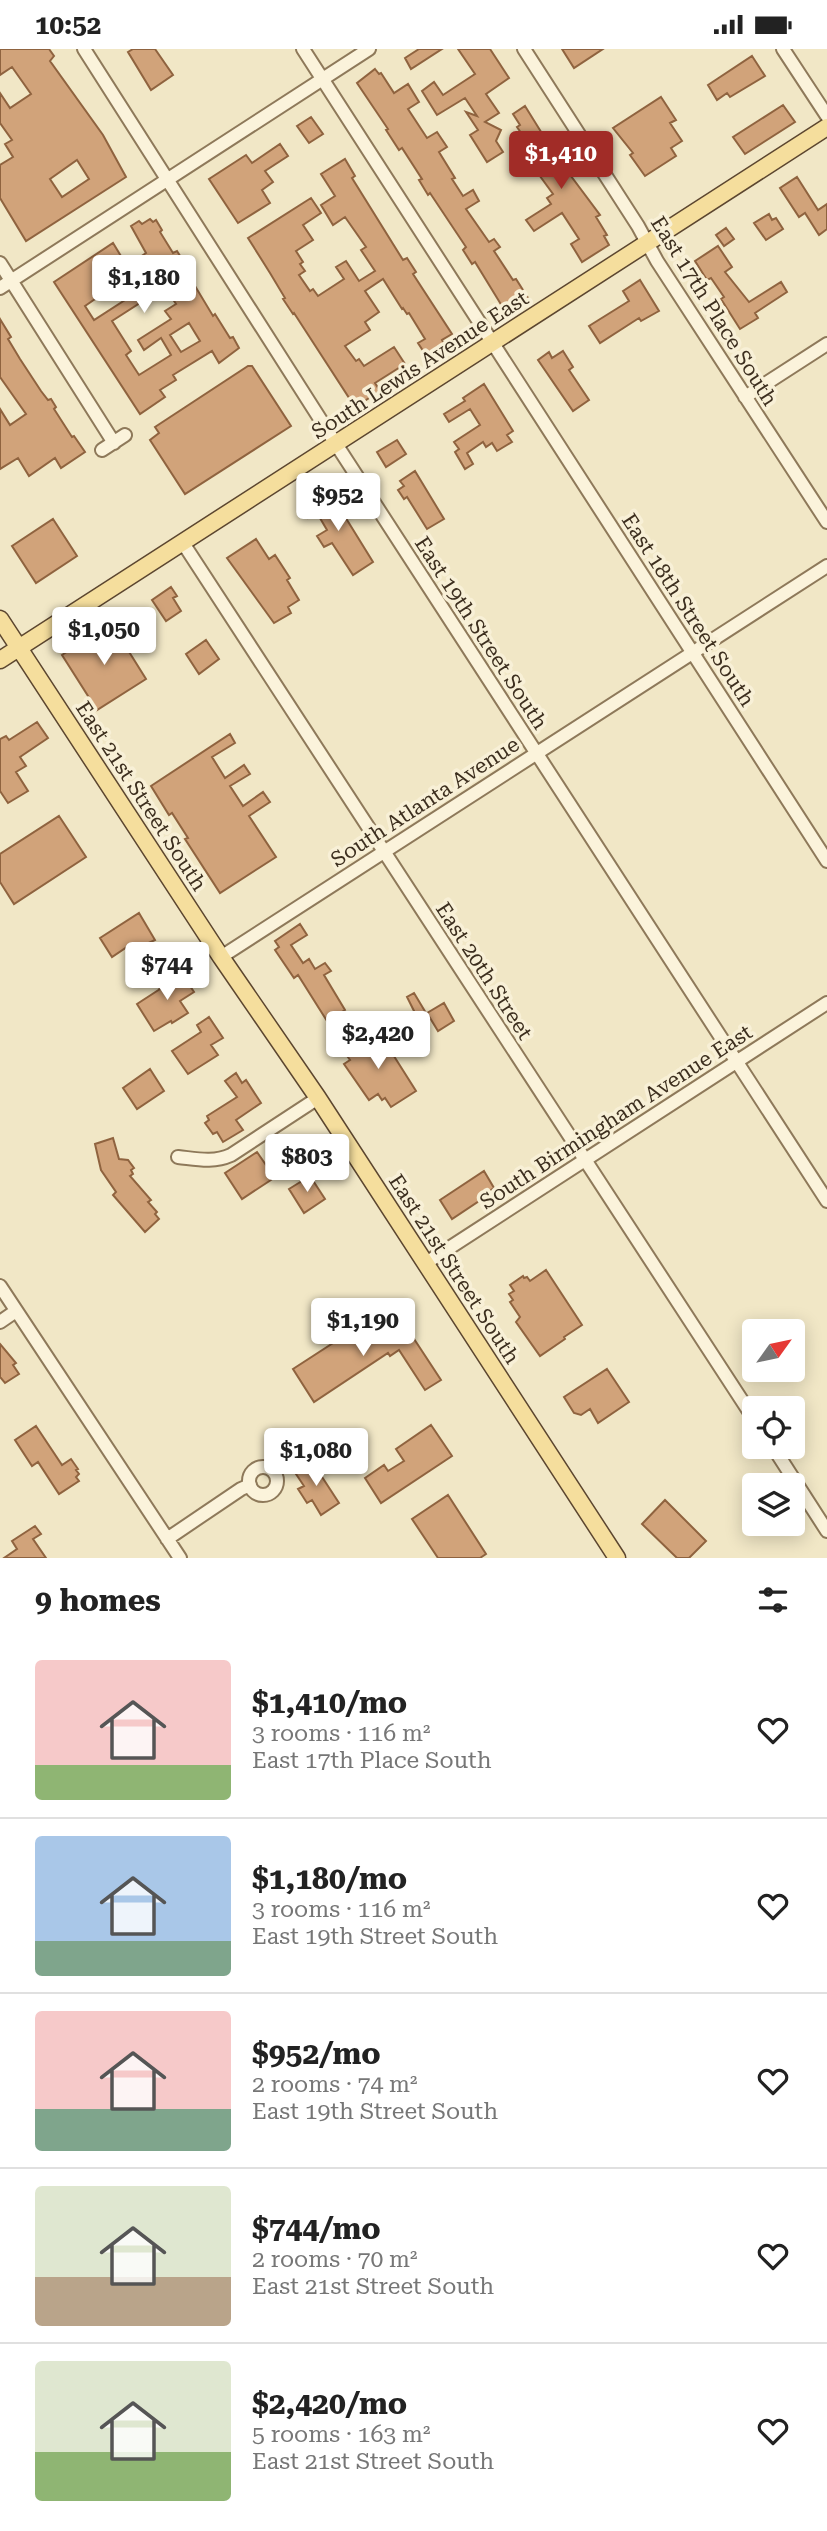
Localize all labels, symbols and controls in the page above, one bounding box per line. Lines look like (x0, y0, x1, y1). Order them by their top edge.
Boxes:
text: 10:52 (35, 10, 101, 40)
pin: $1,410 (504, 131, 618, 191)
text: $1,410 (525, 140, 597, 167)
street label: East 17th Place South (646, 212, 782, 410)
pin: $1,180 (87, 255, 201, 315)
text: $1,180 (108, 264, 180, 291)
street label: South Lewis Avenue East (307, 286, 533, 444)
pin: $952 (297, 473, 379, 533)
text: $952 (312, 482, 364, 509)
street label: East 18th Street South (617, 509, 759, 711)
street label: East 19th Street South (410, 532, 552, 734)
pin: $1,050 (47, 607, 161, 667)
text: $1,050 (68, 616, 140, 643)
street label: East 21st Street South (71, 697, 211, 896)
street label: South Atlanta Avenue (326, 732, 524, 872)
street label: East 20th Street (431, 898, 537, 1044)
pin: $744 (126, 943, 208, 1002)
text: $744 (141, 951, 193, 978)
pin: $2,420 (321, 1011, 435, 1071)
text: $2,420 (342, 1020, 414, 1047)
street label: South Birmingham Avenue East (475, 1020, 757, 1214)
pin: $803 (266, 1135, 348, 1194)
text: $803 (281, 1143, 333, 1170)
street label: East 21st Street South (384, 1170, 524, 1369)
pin: $1,190 (306, 1299, 420, 1358)
text: $1,190 (327, 1307, 399, 1334)
north arrow (742, 1319, 805, 1383)
map controls (742, 1319, 805, 1536)
button: locate (742, 1396, 805, 1459)
pin: $1,080 (259, 1429, 373, 1488)
text: $1,080 (280, 1437, 352, 1464)
button: layers (742, 1473, 805, 1536)
icon: filters (754, 1581, 792, 1619)
text: 9 homes (35, 1583, 161, 1618)
text: $1,410/mo (252, 1685, 407, 1720)
icon: home (91, 1688, 175, 1772)
icon: heart (754, 1711, 792, 1749)
text: 3 rooms · 116 m² (252, 1720, 430, 1747)
text: East 17th Place South (252, 1747, 492, 1774)
text: $1,180/mo (252, 1861, 407, 1896)
icon: home (91, 1864, 175, 1948)
icon: heart (754, 1887, 792, 1925)
text: 3 rooms · 116 m² (252, 1896, 430, 1923)
text: East 19th Street South (252, 1923, 498, 1950)
text: $952/mo (252, 2036, 381, 2071)
icon: home (91, 2039, 175, 2123)
icon: heart (754, 2062, 792, 2100)
text: 2 rooms · 74 m² (252, 2071, 418, 2098)
text: East 19th Street South (252, 2098, 498, 2125)
text: $744/mo (252, 2211, 381, 2246)
icon: home (91, 2214, 175, 2298)
icon: heart (754, 2237, 792, 2275)
text: 2 rooms · 70 m² (252, 2246, 418, 2273)
text: East 21st Street South (252, 2273, 494, 2300)
text: $2,420/mo (252, 2386, 407, 2421)
icon: home (91, 2389, 175, 2473)
icon: heart (754, 2412, 792, 2450)
text: 5 rooms · 163 m² (252, 2421, 430, 2448)
text: East 21st Street South (252, 2448, 494, 2475)

